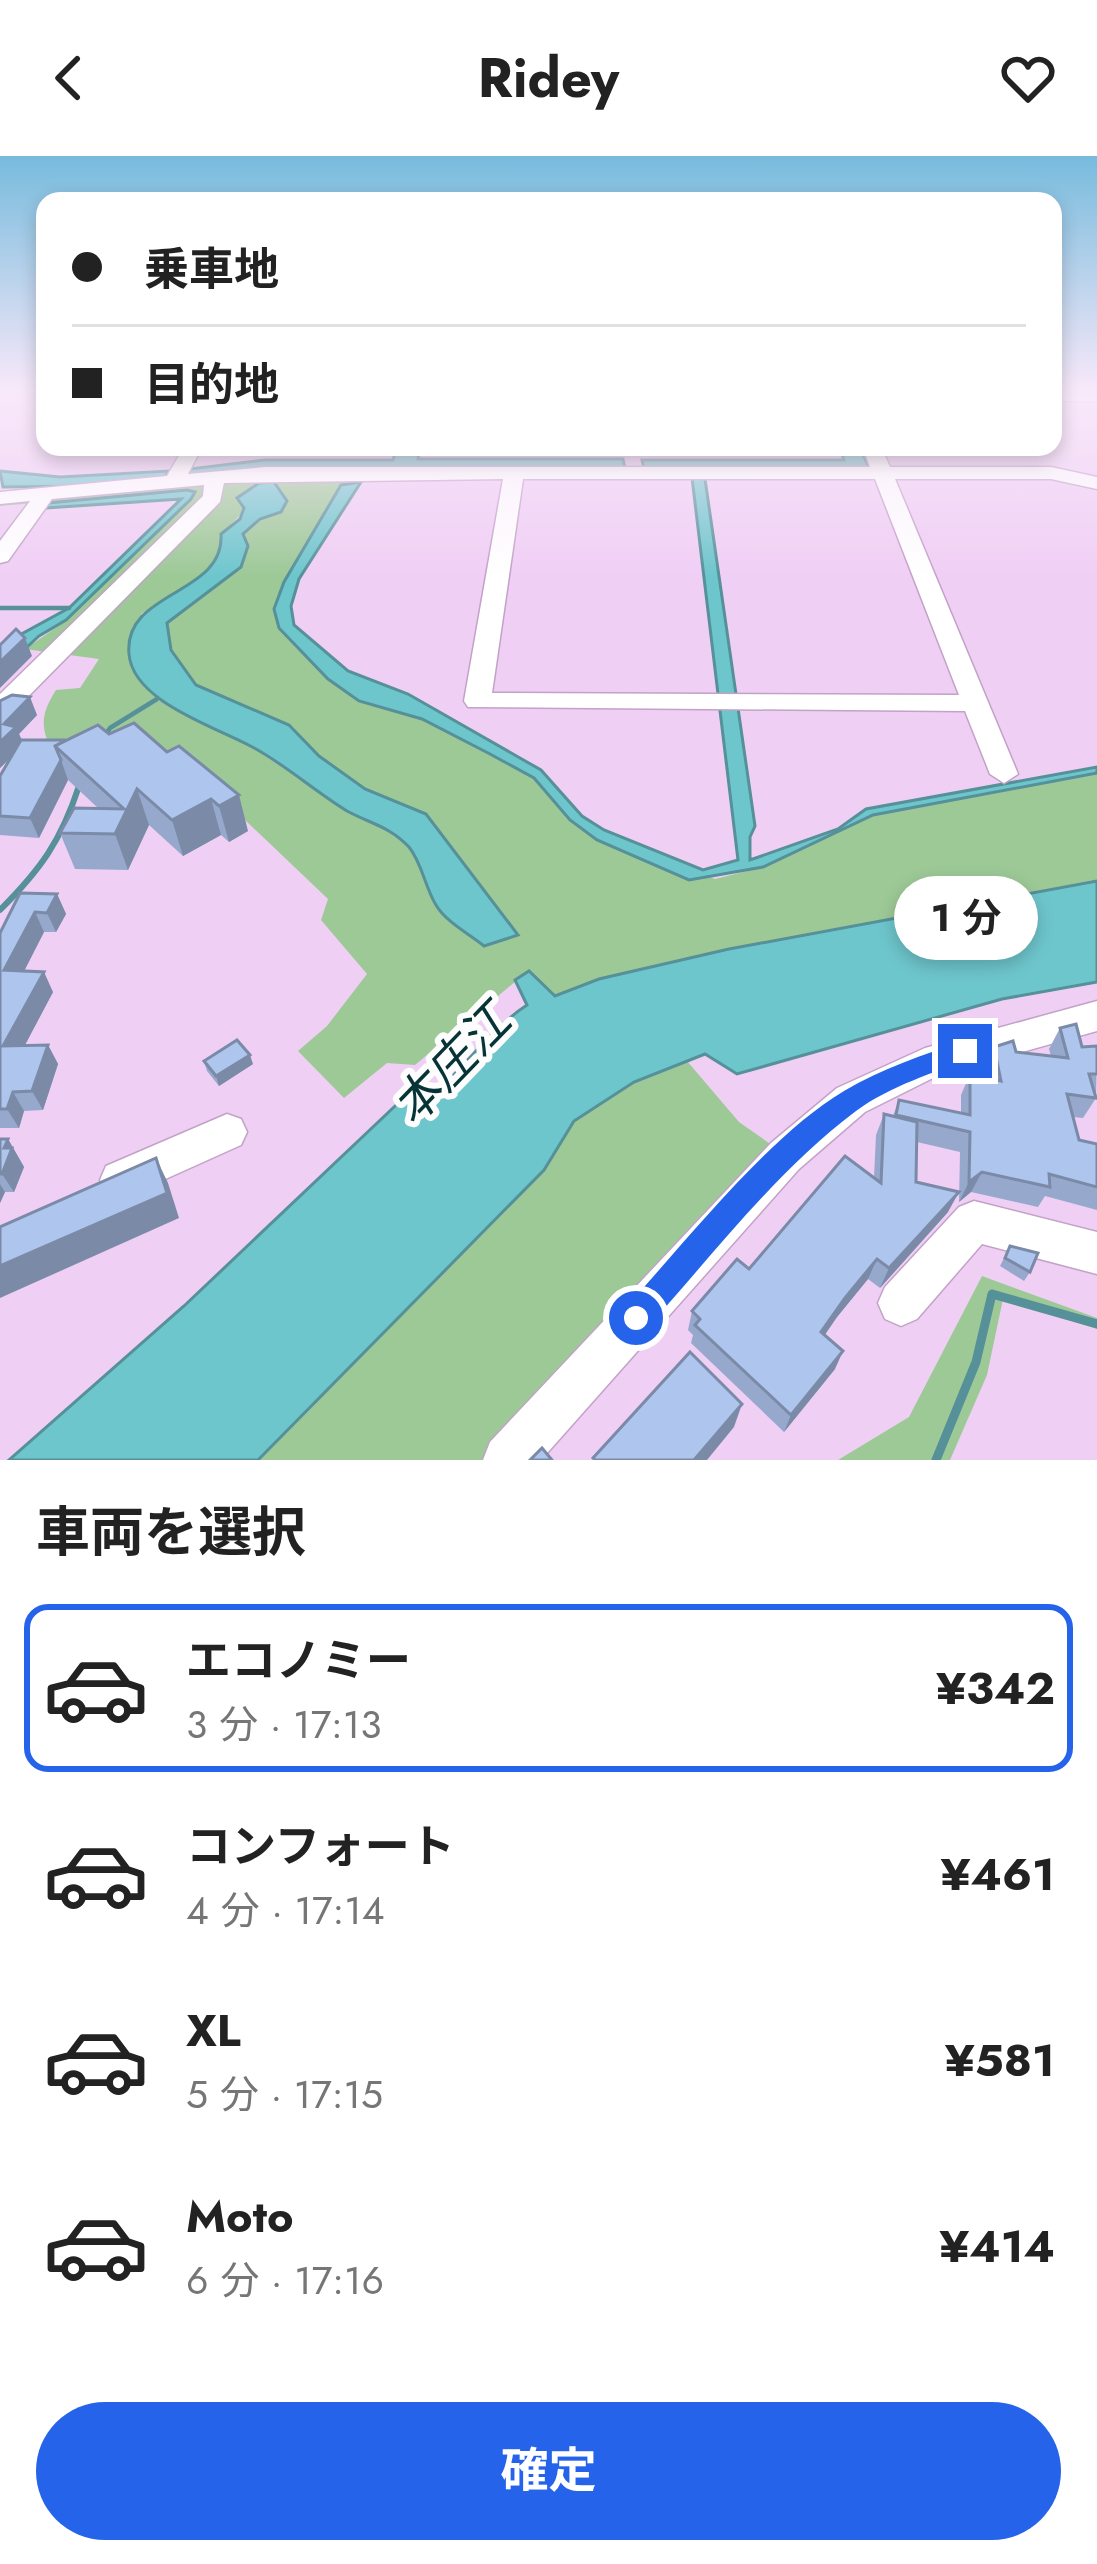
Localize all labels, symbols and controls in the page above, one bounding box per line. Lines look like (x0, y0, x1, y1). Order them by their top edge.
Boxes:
text: Ridey (478, 39, 619, 117)
icon: back (36, 45, 102, 111)
icon: heart (995, 45, 1061, 111)
text: 乗車地 (144, 237, 279, 302)
text: 目的地 (144, 352, 279, 417)
callout: 1 分 (893, 877, 1037, 961)
text: 1 分 (931, 889, 1001, 946)
water label: 本庄江 (377, 985, 530, 1140)
route end (938, 1024, 992, 1078)
route start (609, 1291, 663, 1345)
text: 車両を選択 (36, 1493, 306, 1571)
text: エコノミー (186, 1628, 411, 1693)
icon: car (42, 1634, 150, 1742)
text: ¥342 (936, 1656, 1055, 1721)
text: 3 分 · 17:13 (186, 1696, 382, 1753)
text: コンフォート (186, 1814, 455, 1879)
icon: car (42, 1820, 150, 1928)
text: ¥461 (940, 1842, 1055, 1907)
text: 4 分 · 17:14 (186, 1882, 385, 1939)
text: XL (186, 1998, 241, 2063)
icon: car (42, 2006, 150, 2114)
text: ¥581 (945, 2028, 1055, 2093)
text: 5 分 · 17:15 (186, 2066, 383, 2123)
text: Moto (186, 2184, 294, 2249)
icon: car (42, 2192, 150, 2300)
text: ¥414 (939, 2214, 1055, 2279)
text: 6 分 · 17:16 (186, 2252, 384, 2309)
button: 確定 (36, 2402, 1061, 2540)

